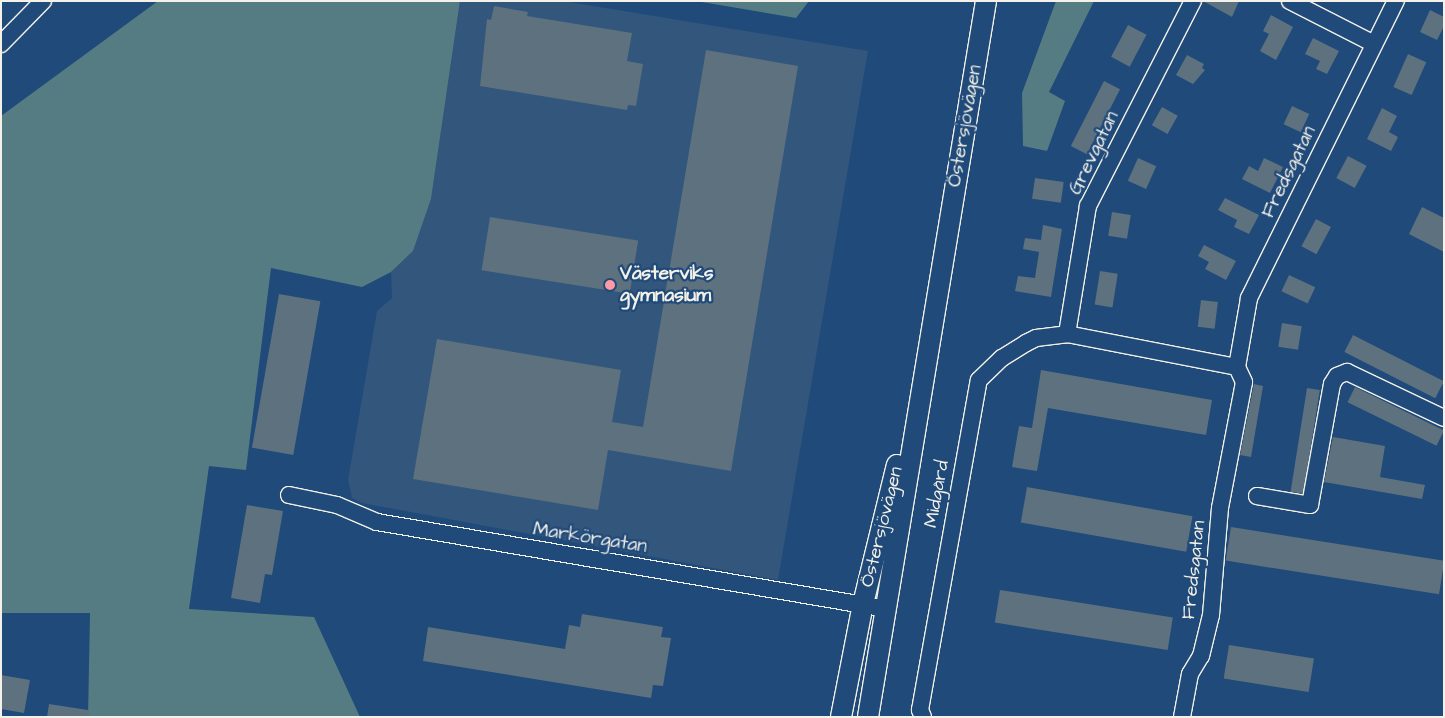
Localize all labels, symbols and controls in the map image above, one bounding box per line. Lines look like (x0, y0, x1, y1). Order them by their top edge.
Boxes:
street label: Östersjövägen (943, 63, 987, 189)
street label: Grevgatan (1064, 108, 1124, 198)
street label: Fredsgatan (1257, 122, 1321, 222)
place label: Västerviks gymnasium (620, 263, 713, 307)
marker: Västerviks gymnasium (604, 279, 616, 291)
street label: Midgård (920, 459, 954, 529)
street label: Östersjövägen (856, 464, 908, 590)
street label: Markörgatan (531, 518, 649, 558)
street label: Fredsgatan (1177, 519, 1211, 621)

